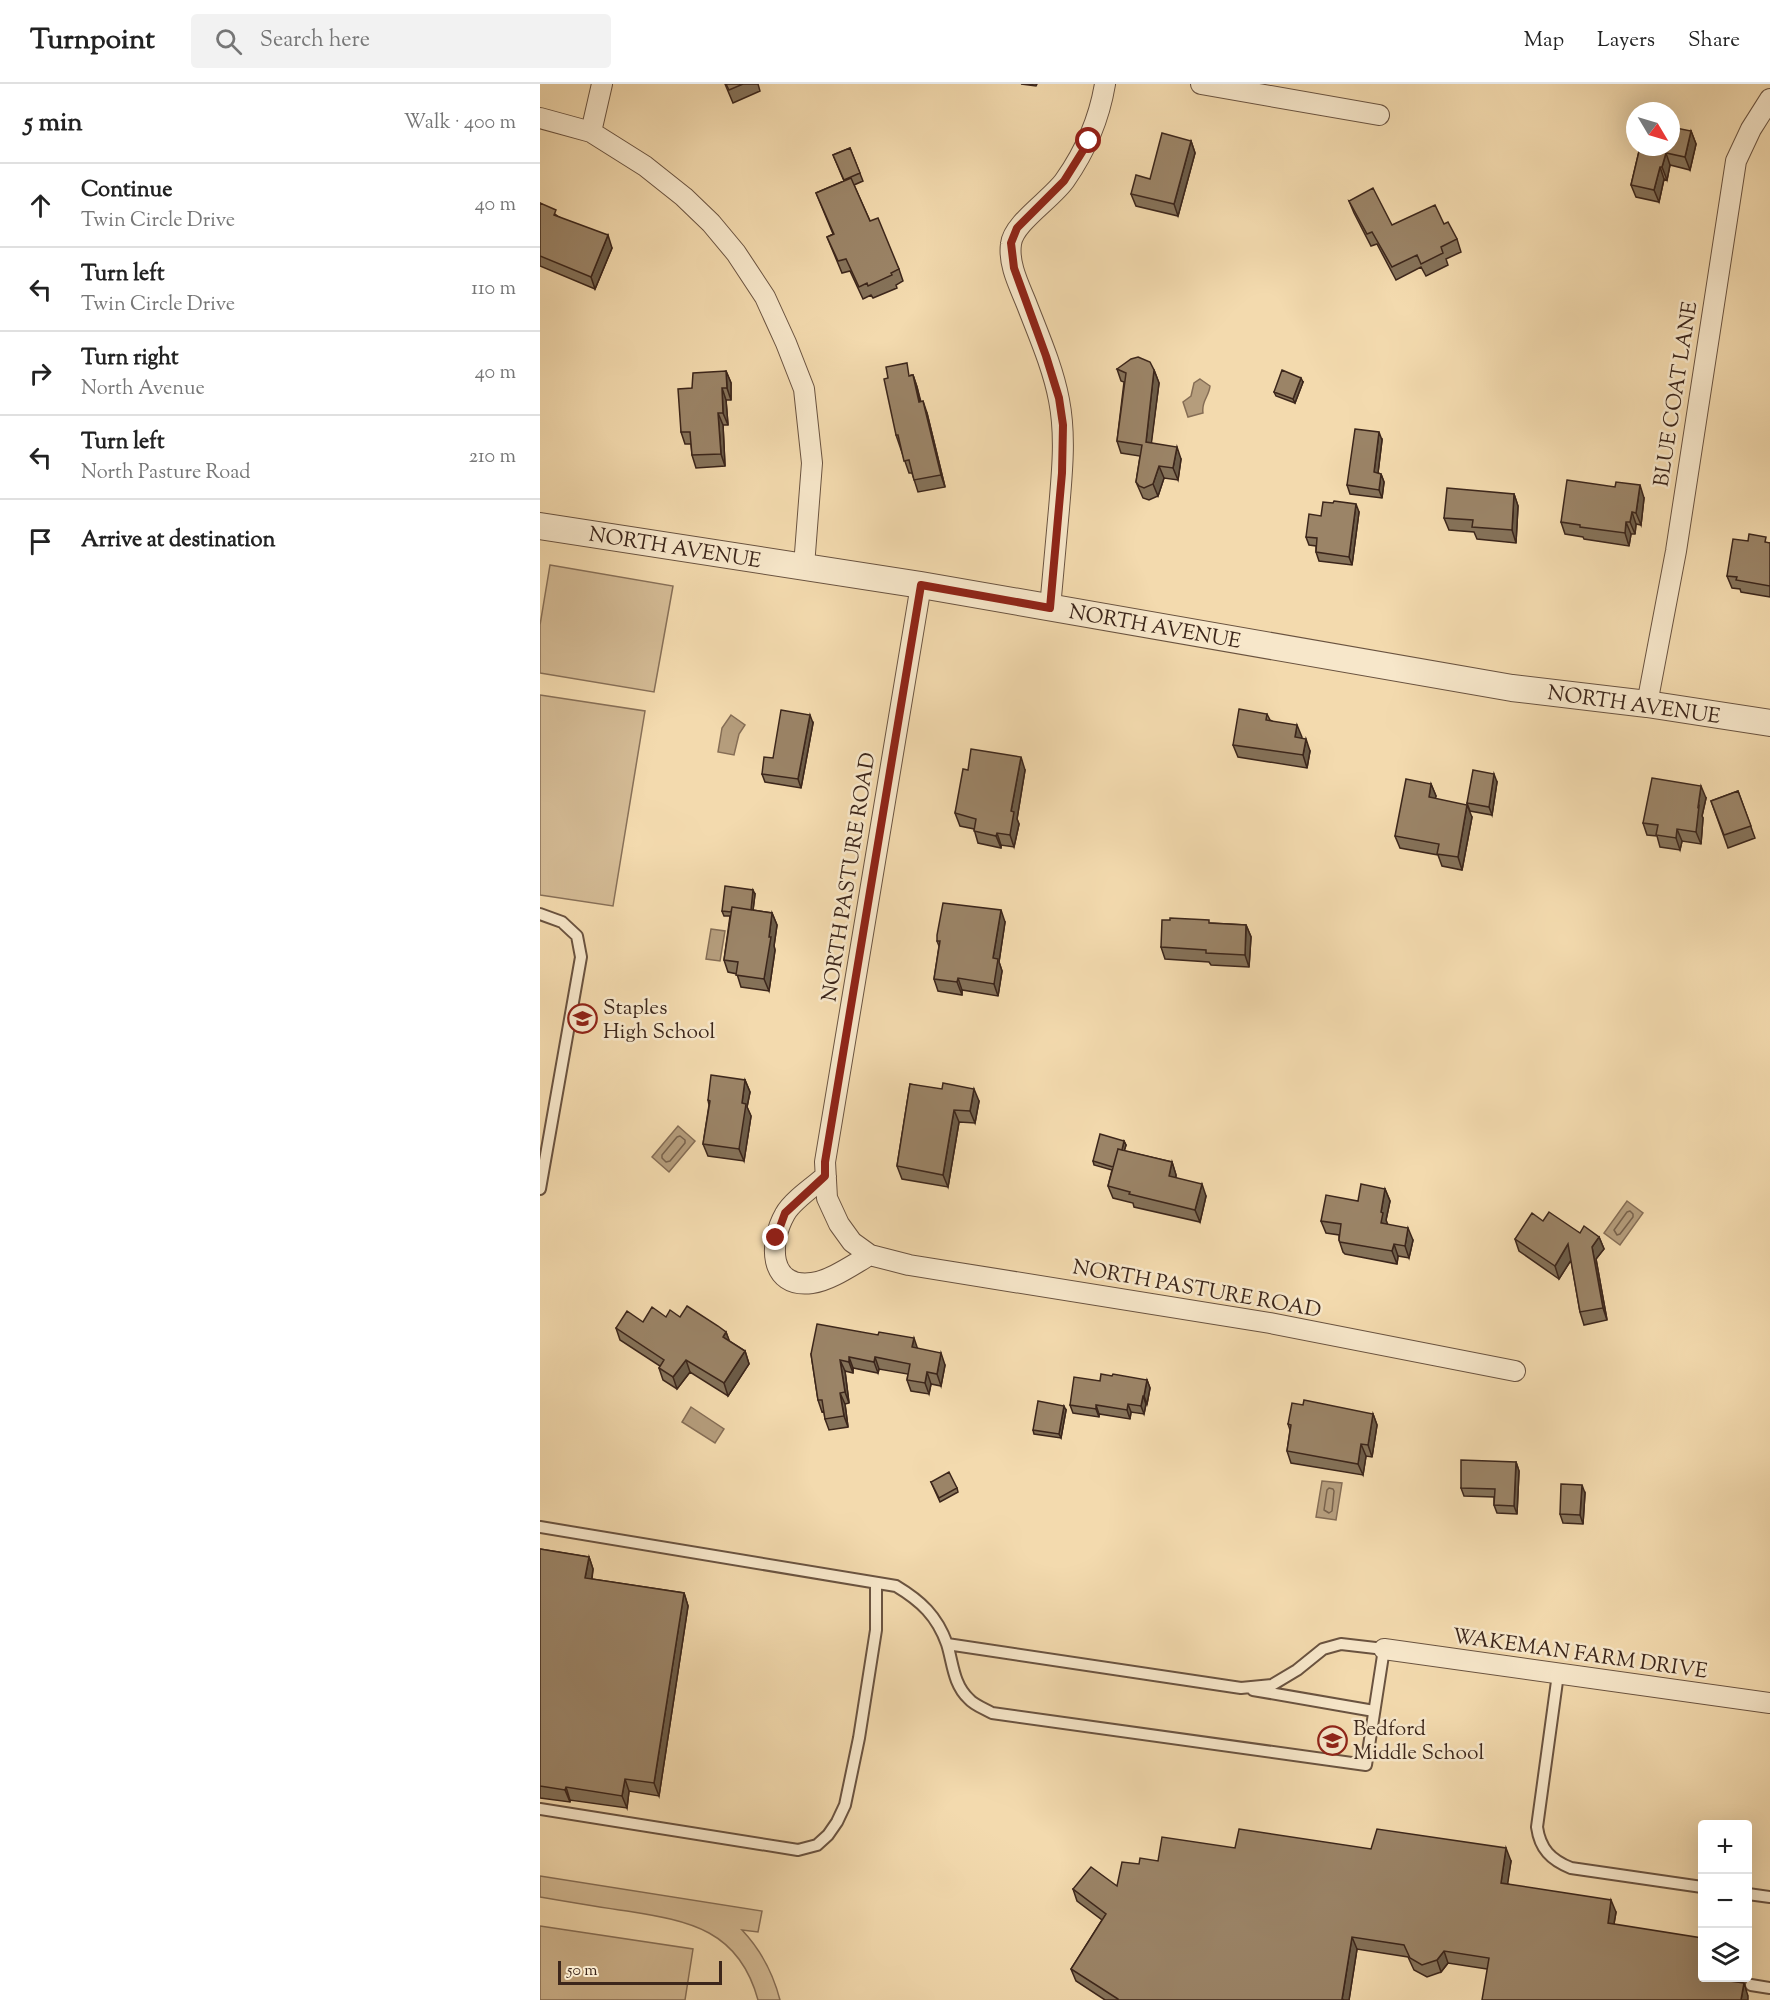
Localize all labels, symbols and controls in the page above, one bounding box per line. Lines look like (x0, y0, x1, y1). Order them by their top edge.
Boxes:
search box (191, 14, 611, 68)
text: Turnpoint (30, 21, 155, 61)
icon: search (212, 25, 245, 58)
text: Search here (260, 25, 370, 57)
text: Map (1524, 26, 1564, 56)
text: Layers (1597, 26, 1655, 56)
text: Share (1688, 26, 1740, 56)
north arrow (1626, 102, 1680, 156)
text: 5 min (24, 105, 83, 142)
text: Walk · 400 m (404, 109, 516, 138)
route start (1075, 127, 1101, 153)
text: Continue (81, 175, 172, 207)
icon: ahead (24, 189, 57, 222)
text: 40 m (475, 191, 516, 220)
text: Twin Circle Drive (81, 207, 235, 236)
text: Turn left (81, 259, 164, 291)
icon: left (24, 273, 57, 306)
text: 110 m (471, 275, 516, 304)
text: Twin Circle Drive (81, 291, 235, 320)
street label: BLUE COAT LANE (1648, 299, 1706, 489)
text: Turn right (81, 343, 178, 375)
icon: right (24, 357, 57, 390)
text: 40 m (475, 359, 516, 388)
text: North Avenue (81, 375, 205, 404)
text: Turn left (81, 427, 164, 459)
icon: left (24, 441, 57, 474)
text: 210 m (469, 443, 516, 472)
text: North Pasture Road (81, 459, 250, 488)
street label: NORTH AVENUE (586, 521, 763, 577)
icon: arrive (24, 525, 57, 558)
text: Arrive at destination (81, 525, 276, 557)
street label: NORTH AVENUE (1066, 598, 1243, 658)
street label: NORTH AVENUE (1545, 679, 1722, 733)
street label: NORTH PASTURE ROAD (815, 750, 885, 1004)
place label: Staples High School (603, 994, 715, 1048)
school or university icon: Staples High School (566, 1003, 598, 1035)
route end (762, 1224, 788, 1250)
street label: NORTH PASTURE ROAD (1070, 1253, 1323, 1327)
street label: WAKEMAN FARM DRIVE (1450, 1622, 1710, 1688)
place label: Bedford Middle School (1353, 1715, 1484, 1769)
school or university icon: Bedford Middle School (1316, 1724, 1348, 1756)
map controls (1698, 1820, 1752, 1982)
button: + (1698, 1820, 1752, 1874)
button: − (1698, 1874, 1752, 1928)
button: layers (1698, 1928, 1752, 1982)
scale bar (558, 1958, 722, 1986)
text: 50 m (567, 1960, 598, 1983)

